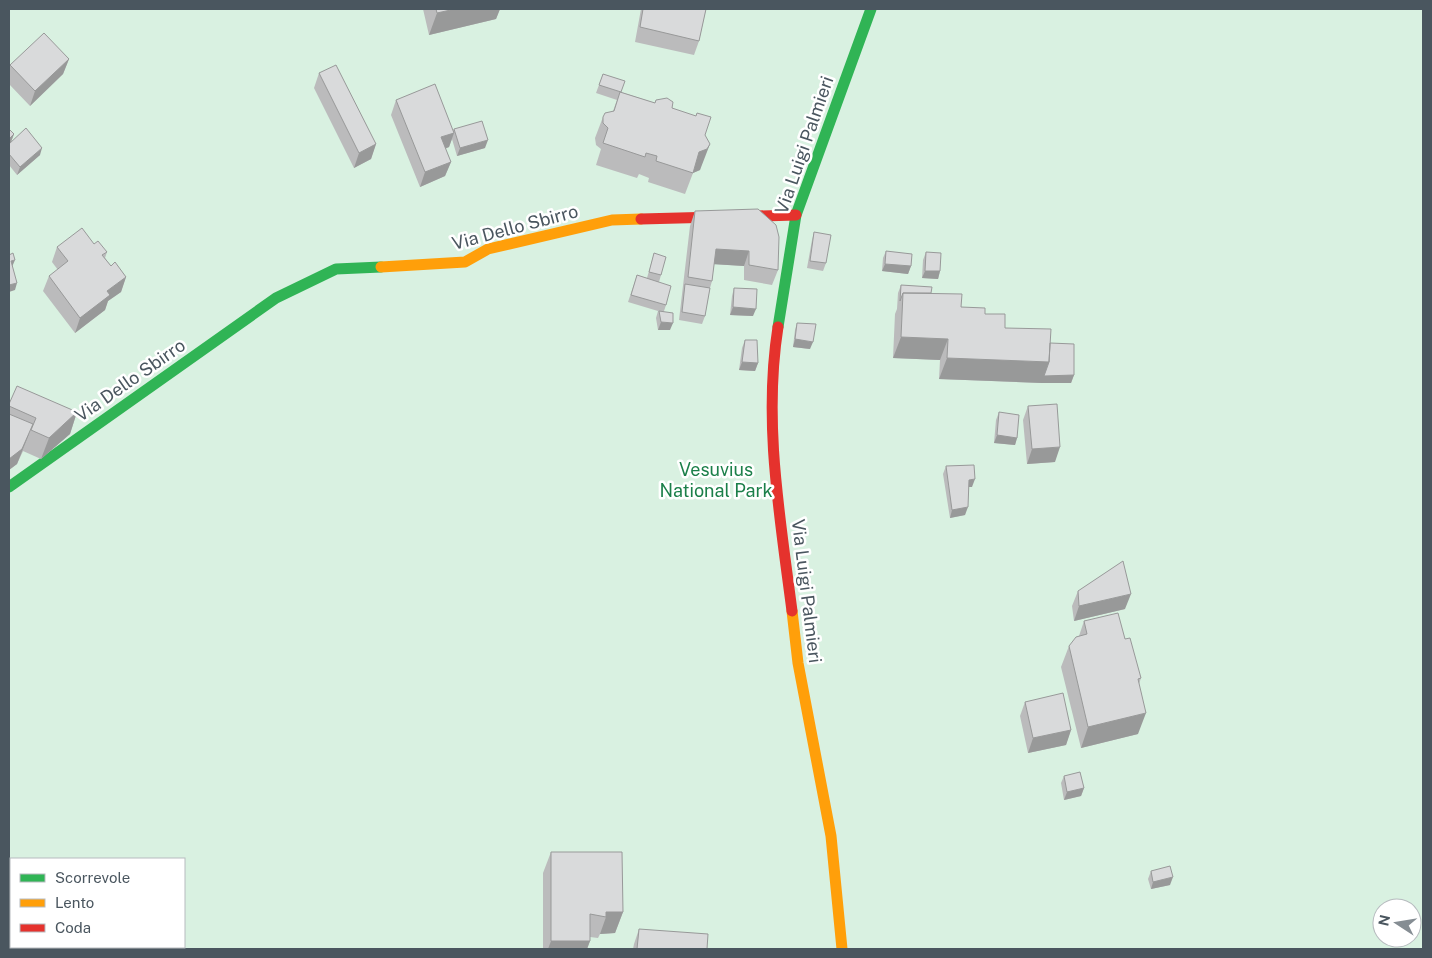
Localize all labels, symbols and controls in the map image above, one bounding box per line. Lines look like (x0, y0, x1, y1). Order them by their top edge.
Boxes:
street label: Via Luigi Palmieri (771, 73, 837, 217)
street label: Via Dello Sbirro (450, 200, 580, 254)
street label: Via Dello Sbirro (71, 334, 189, 426)
park label: Vesuvius National Park (659, 459, 773, 501)
street label: Via Luigi Palmieri (788, 518, 826, 664)
legend (10, 858, 185, 948)
text: Scorrevole (55, 869, 130, 886)
text: Lento (55, 894, 94, 911)
north arrow (1372, 898, 1422, 948)
text: N (1375, 913, 1393, 927)
text: Coda (55, 919, 91, 936)

